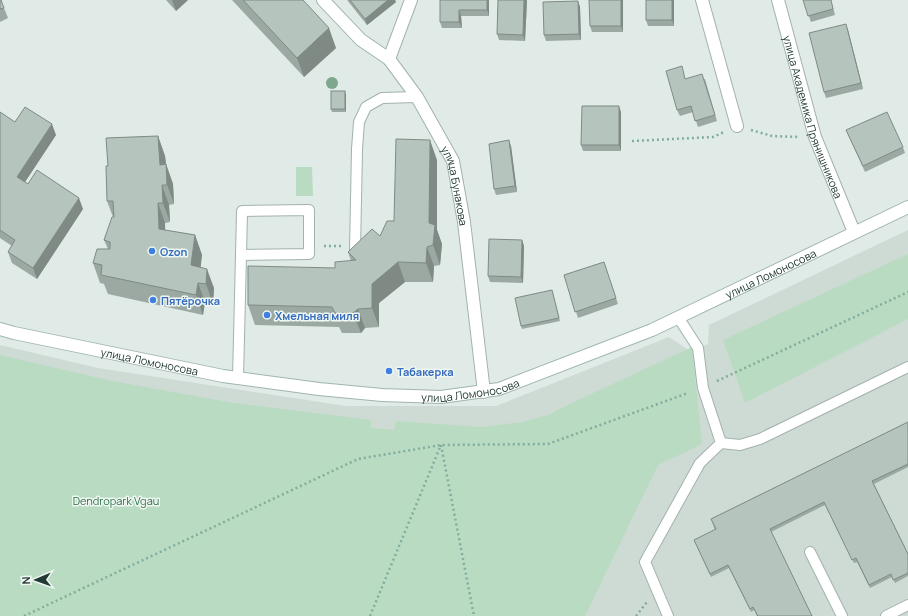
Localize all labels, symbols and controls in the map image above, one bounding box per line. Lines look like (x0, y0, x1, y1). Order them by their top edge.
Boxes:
street label: улица Академика Прянишникова (780, 34, 847, 200)
street label: улица Бунакова (438, 143, 472, 226)
place label: Ozon (160, 244, 187, 259)
street label: улица Ломоносова (722, 245, 818, 301)
marker: Ozon (147, 246, 157, 256)
place label: Пятёрочка (161, 293, 220, 308)
marker: Пятёрочка (148, 295, 158, 305)
place label: Хмельная миля (275, 308, 359, 323)
marker: Хмельная миля (262, 310, 272, 320)
street label: улица Ломоносова (100, 344, 200, 378)
place label: Табакерка (397, 364, 454, 379)
marker: Табакерка (384, 366, 394, 376)
street label: улица Ломоносова (421, 374, 521, 405)
park label: Dendropark Vgau (73, 493, 159, 508)
north arrow (16, 560, 56, 600)
text: N (18, 576, 33, 585)

